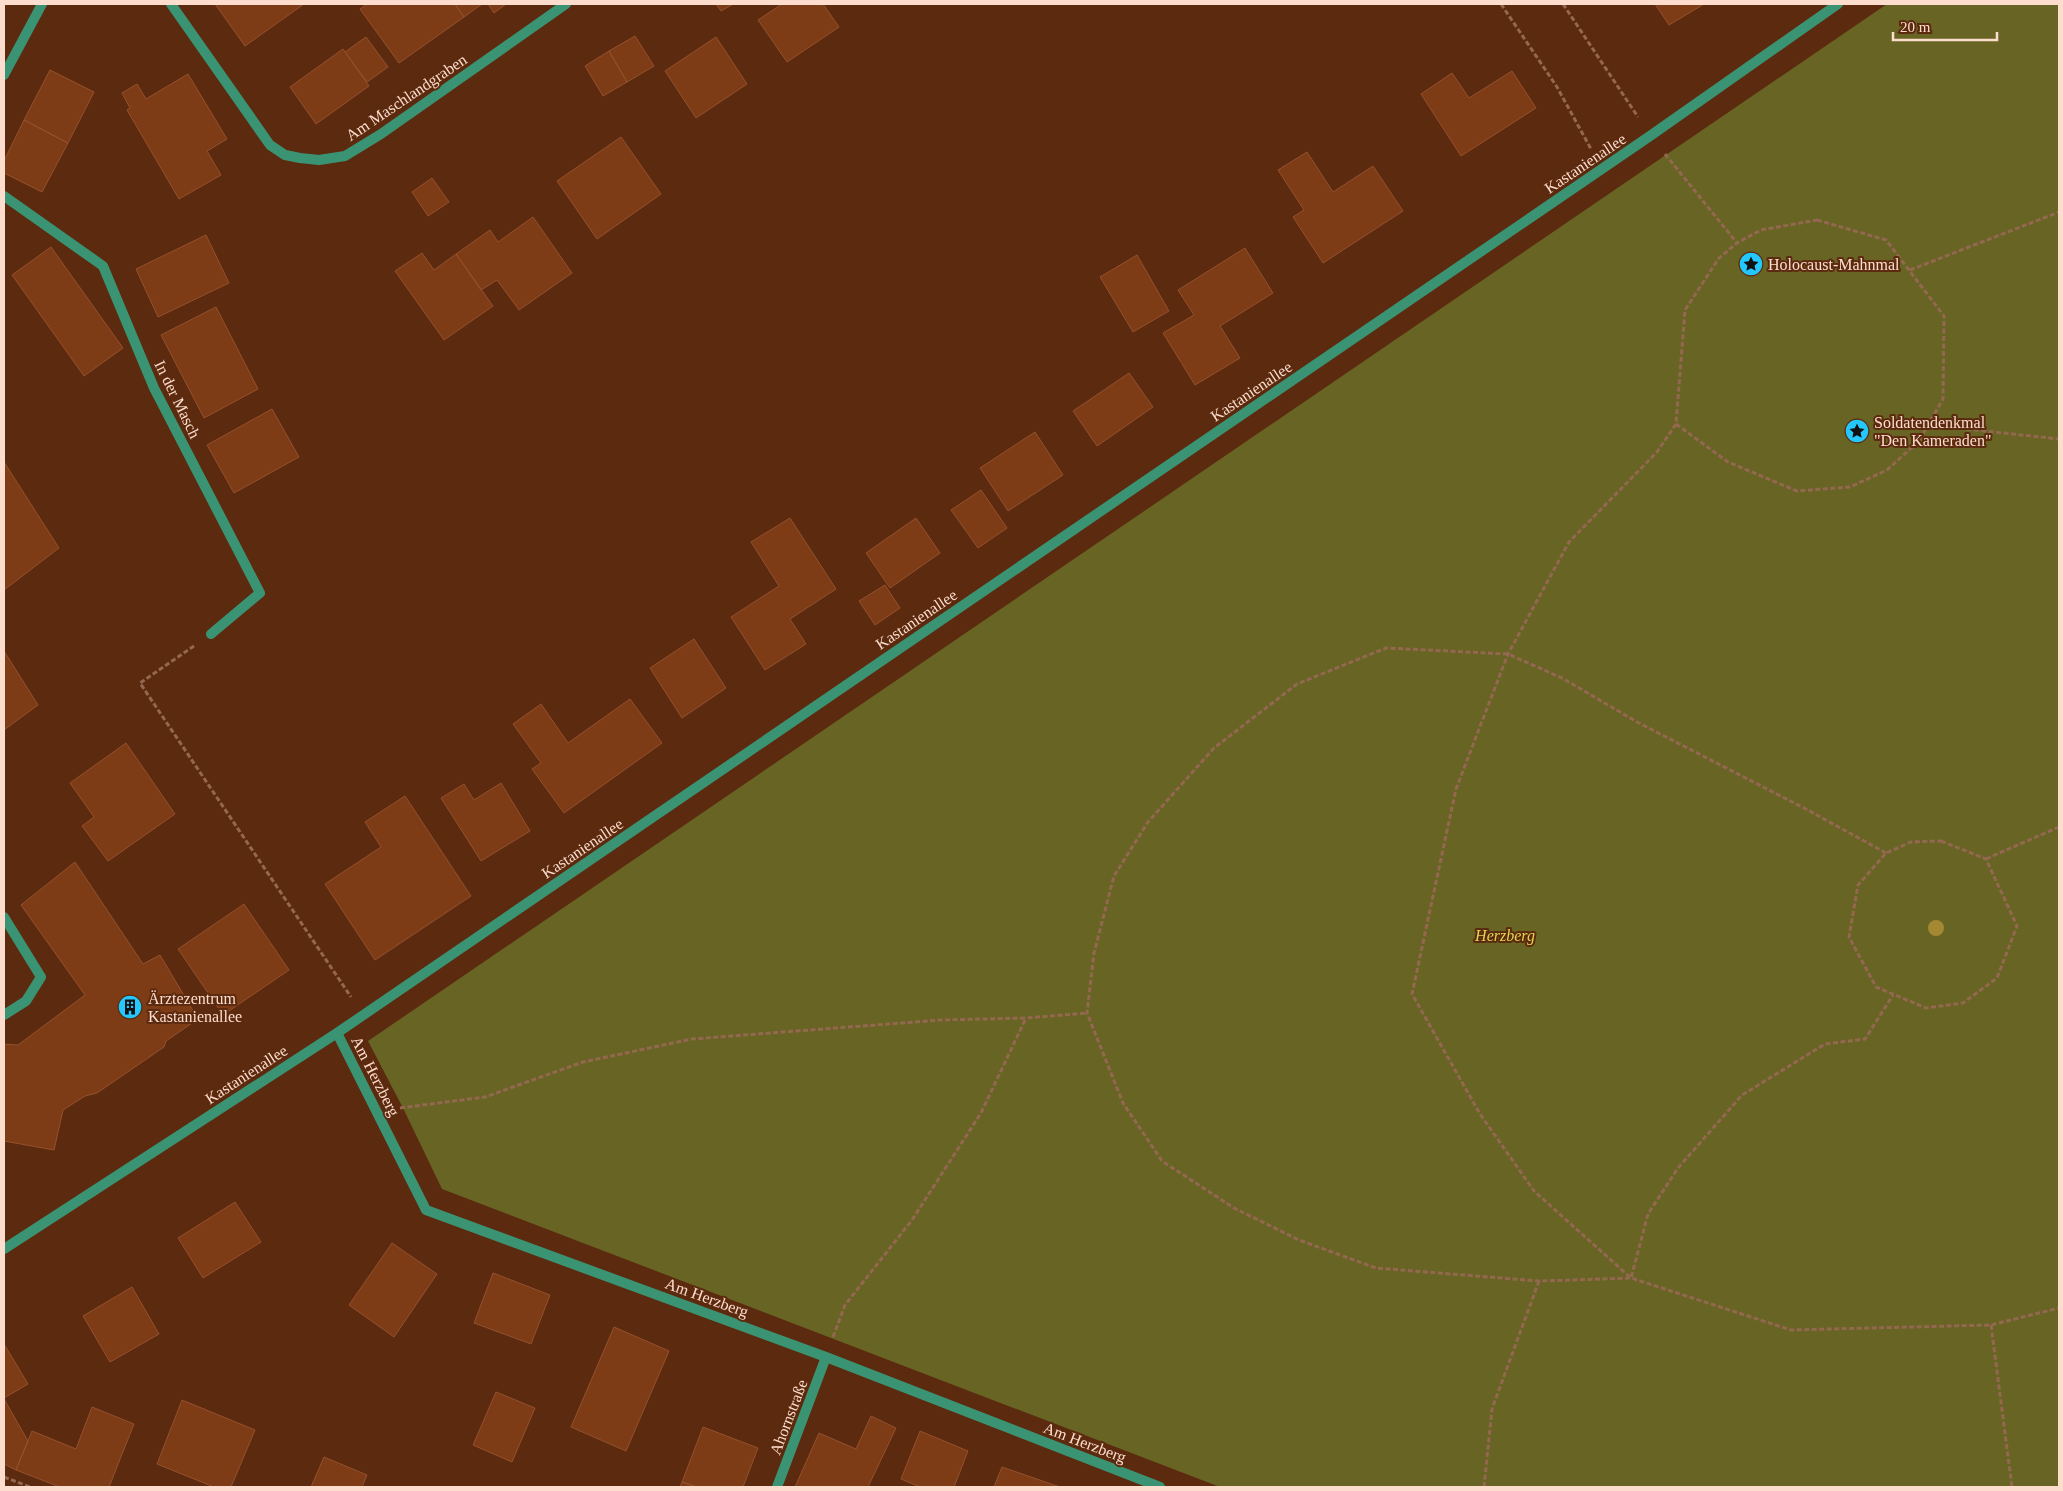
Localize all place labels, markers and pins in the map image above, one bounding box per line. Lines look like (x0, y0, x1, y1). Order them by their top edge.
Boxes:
place icon: Holocaust-Mahnmal (1738, 251, 1764, 277)
place label: Holocaust-Mahnmal (1768, 256, 1900, 273)
place label: Soldatendenkmal "Den Kameraden" (1874, 414, 1991, 449)
place icon: Soldatendenkmal "Den Kameraden" (1844, 418, 1870, 444)
place label: Ärztezentrum Kastanienallee (148, 990, 242, 1025)
building icon: Ärztezentrum Kastanienallee (117, 994, 143, 1020)

